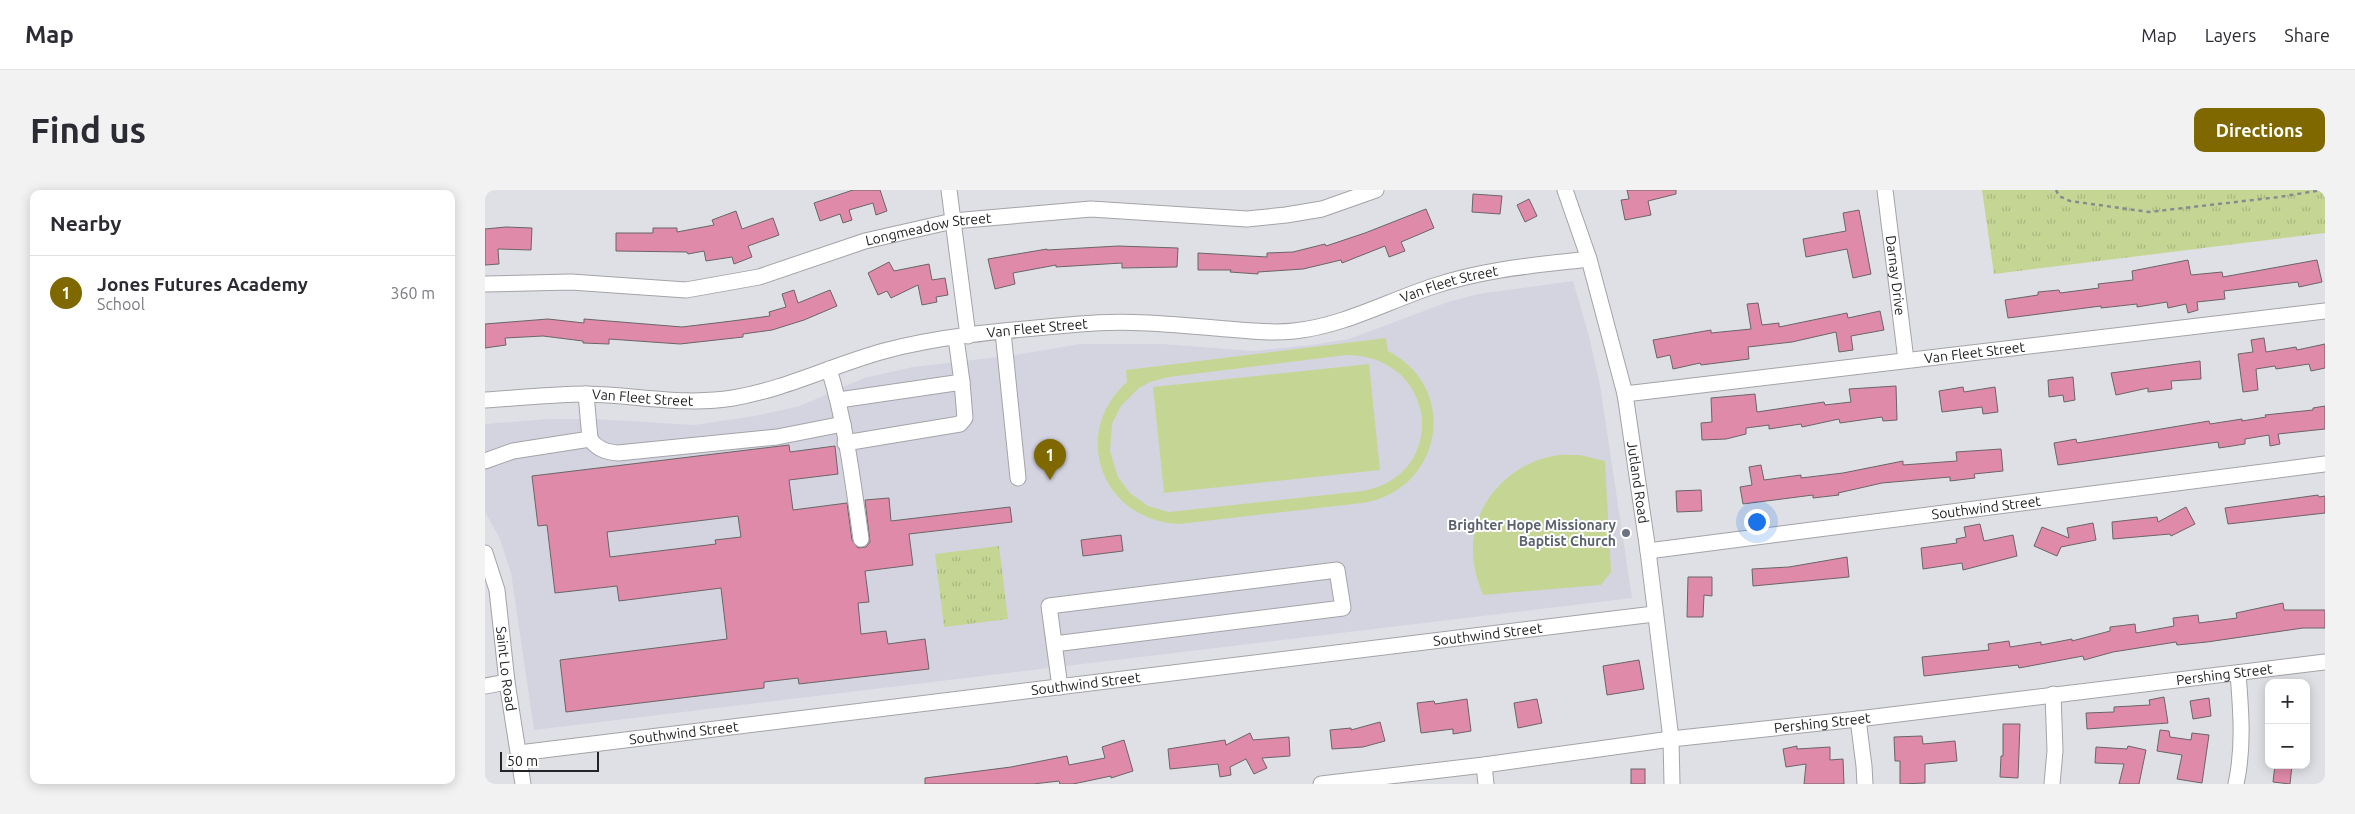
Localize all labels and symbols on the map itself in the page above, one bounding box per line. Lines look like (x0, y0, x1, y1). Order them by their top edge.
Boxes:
street label: Longmeadow Street (864, 210, 992, 249)
street label: Darnay Drive (1883, 234, 1908, 316)
street label: Van Fleet Street (1398, 262, 1500, 306)
street label: Van Fleet Street (986, 315, 1089, 341)
street label: Van Fleet Street (1923, 339, 2026, 366)
street label: Van Fleet Street (592, 386, 694, 409)
pin: 1 (1034, 439, 1066, 480)
street label: Jutland Road (1624, 440, 1652, 525)
street label: Southwind Street (1931, 493, 2042, 522)
your location (1744, 509, 1770, 535)
place label: Brighter Hope Missionary Baptist Church (1448, 517, 1617, 549)
marker: Brighter Hope Missionary Baptist Church (1620, 527, 1632, 539)
street label: Southwind Street (1432, 620, 1544, 649)
street label: Saint Lo Road (493, 625, 519, 712)
street label: Pershing Street (2175, 660, 2274, 688)
street label: Southwind Street (1030, 669, 1142, 698)
street label: Pershing Street (1773, 709, 1872, 736)
street label: Southwind Street (628, 718, 740, 747)
scale bar (500, 749, 599, 772)

